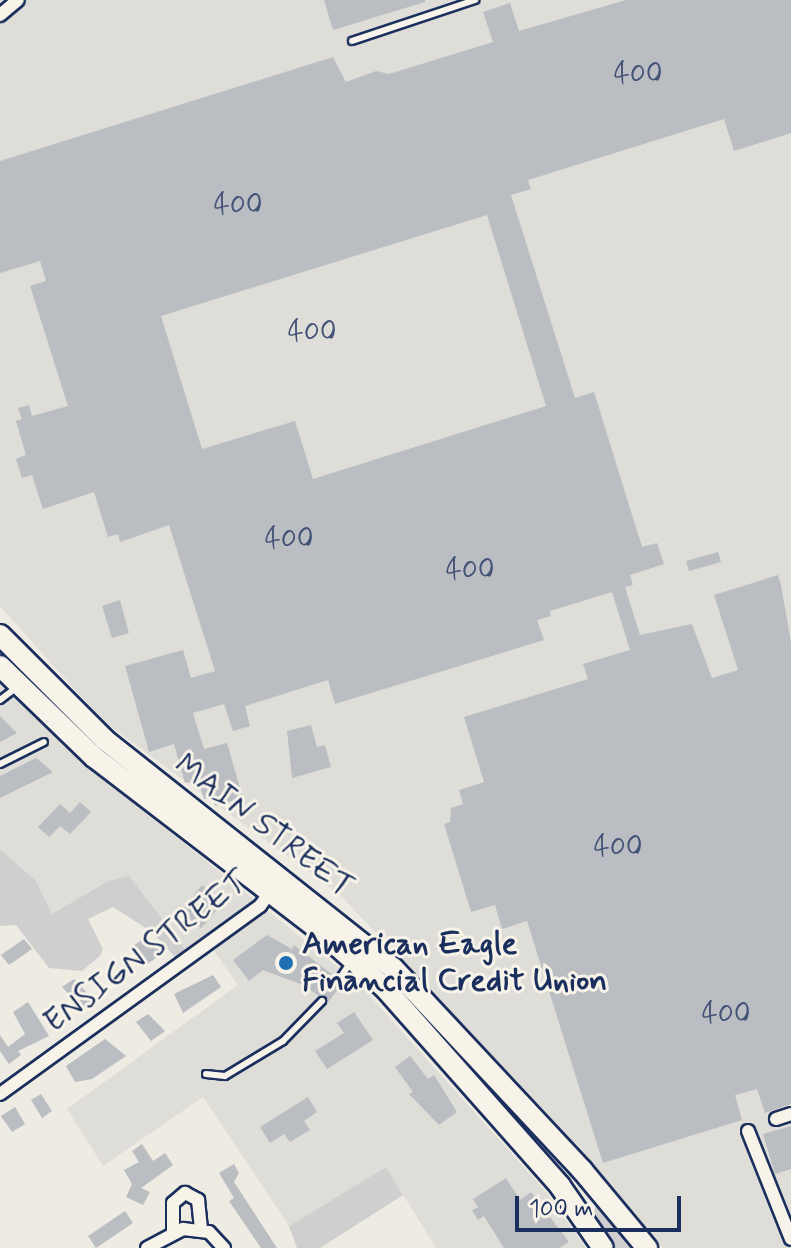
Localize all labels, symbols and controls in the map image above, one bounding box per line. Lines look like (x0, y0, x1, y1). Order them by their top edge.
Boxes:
house number: 400 (613, 58, 663, 92)
house number: 400 (213, 189, 263, 223)
house number: 400 (287, 316, 337, 350)
house number: 400 (264, 523, 314, 557)
house number: 400 (445, 554, 495, 588)
street label: MAIN STREET (165, 745, 363, 907)
house number: 400 (593, 831, 643, 865)
street label: ENSIGN STREET (36, 862, 256, 1042)
place label: American Eagle Financial Credit Union (302, 926, 613, 1001)
marker: American Eagle Financial Credit Union (277, 954, 295, 972)
house number: 400 (701, 998, 751, 1032)
scale bar (519, 1180, 685, 1230)
text: 100 m (529, 1194, 593, 1225)

